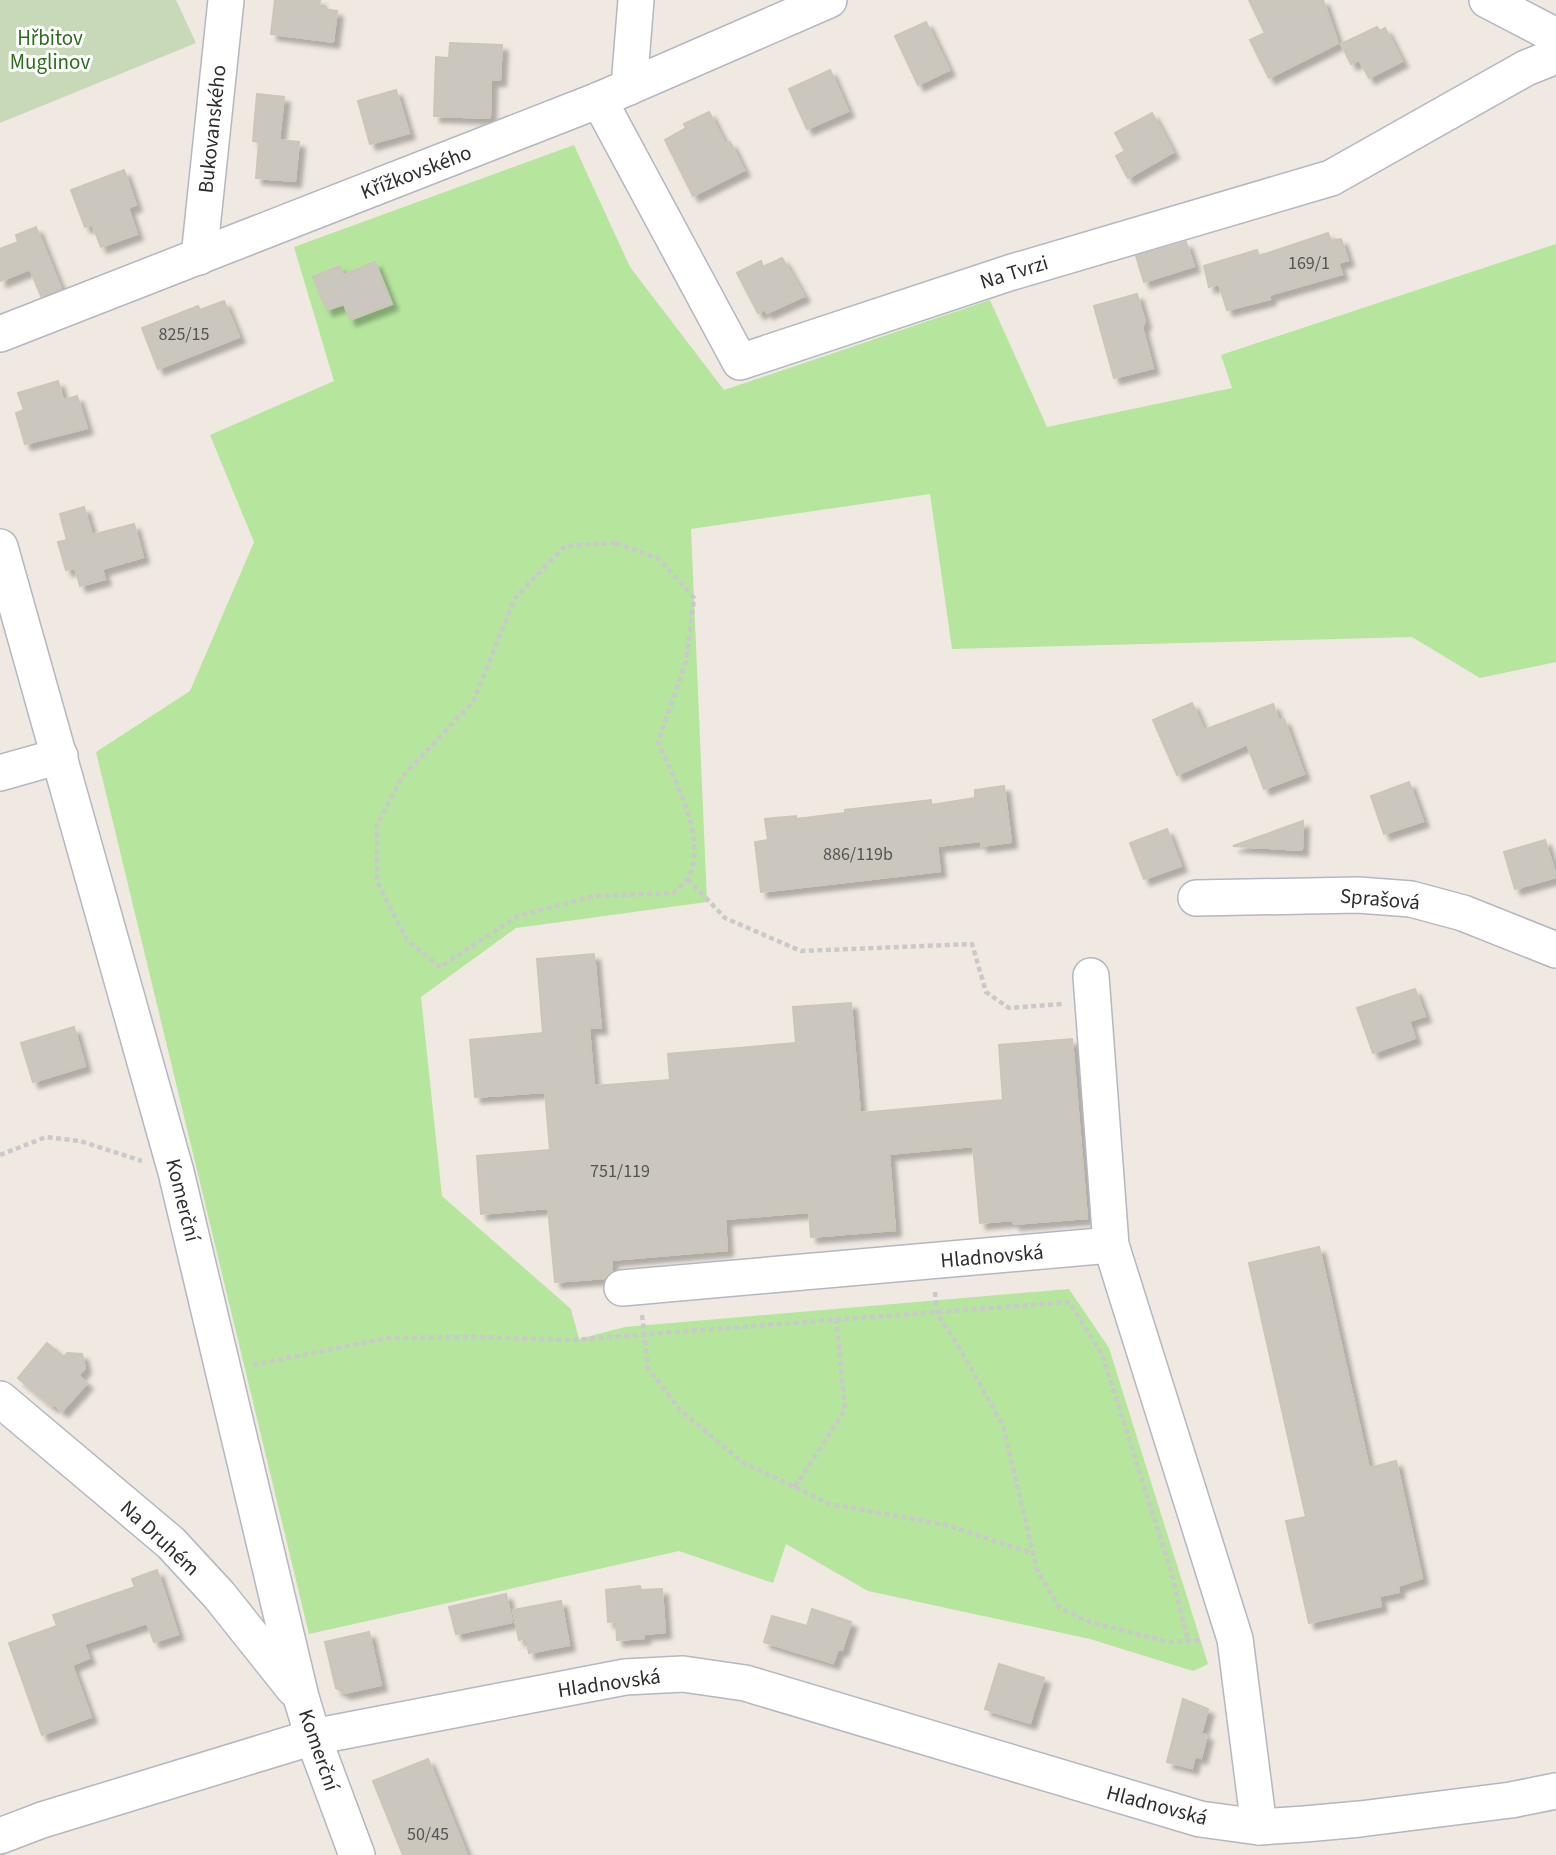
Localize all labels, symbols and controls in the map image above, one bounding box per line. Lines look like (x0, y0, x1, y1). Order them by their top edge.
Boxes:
park label: Hřbitov Muglinov (10, 23, 90, 77)
street label: Bukovanského (190, 63, 234, 195)
street label: Křížkovského (356, 137, 476, 207)
street label: Na Tvrzi (976, 247, 1052, 297)
house number: 169/1 (1288, 251, 1330, 276)
house number: 825/15 (158, 322, 210, 347)
house number: 886/119b (823, 842, 893, 867)
street label: Sprašová (1339, 881, 1421, 917)
street label: Komerční (158, 1155, 208, 1245)
house number: 751/119 (590, 1159, 650, 1184)
street label: Hladnovská (939, 1237, 1045, 1275)
street label: Na Druhém (113, 1493, 207, 1583)
street label: Hladnovská (556, 1661, 662, 1705)
street label: Komerční (291, 1705, 347, 1796)
street label: Hladnovská (1103, 1777, 1211, 1833)
house number: 50/45 (407, 1822, 449, 1847)

